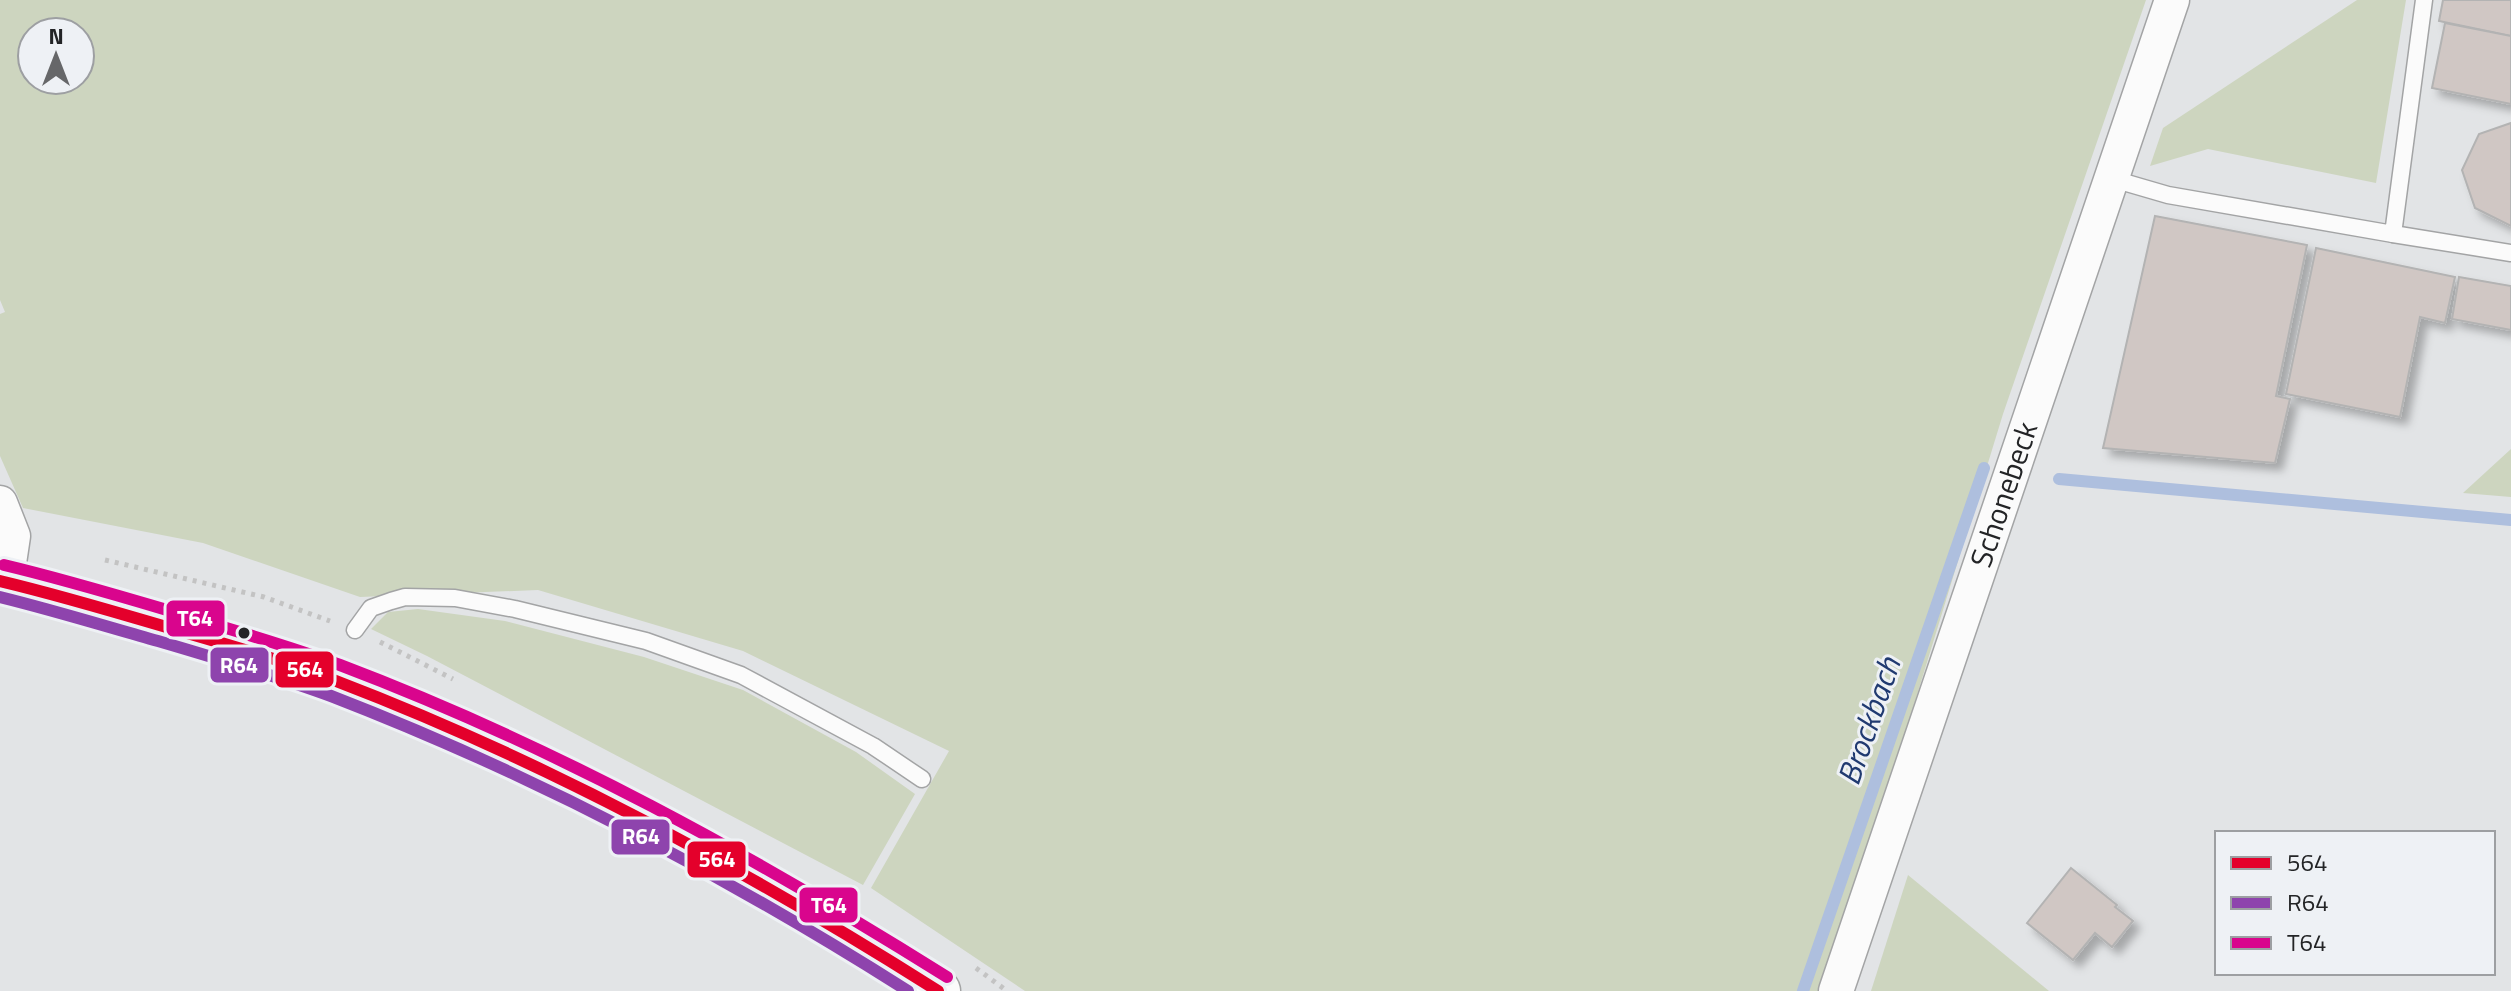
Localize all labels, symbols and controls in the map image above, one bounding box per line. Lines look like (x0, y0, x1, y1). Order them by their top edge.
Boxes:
north arrow (16, 16, 96, 96)
text: N (48, 19, 64, 53)
street label: Schonebeck (1957, 416, 2049, 573)
line badge: T64 (165, 599, 226, 638)
text: T64 (177, 601, 213, 635)
unlabelled marker (236, 625, 252, 641)
line badge: R64 (209, 646, 270, 684)
text: R64 (220, 648, 258, 682)
water label: Brockbach (1824, 649, 1913, 791)
line badge: 564 (274, 650, 335, 689)
text: 564 (287, 652, 323, 686)
line badge: R64 (610, 818, 671, 856)
text: R64 (622, 819, 660, 853)
legend (2215, 831, 2495, 975)
line badge: 564 (686, 840, 747, 879)
text: 564 (699, 842, 735, 876)
text: 564 (2287, 844, 2327, 880)
text: R64 (2287, 884, 2329, 920)
line badge: T64 (798, 886, 859, 924)
text: T64 (811, 888, 847, 922)
text: T64 (2287, 924, 2327, 960)

